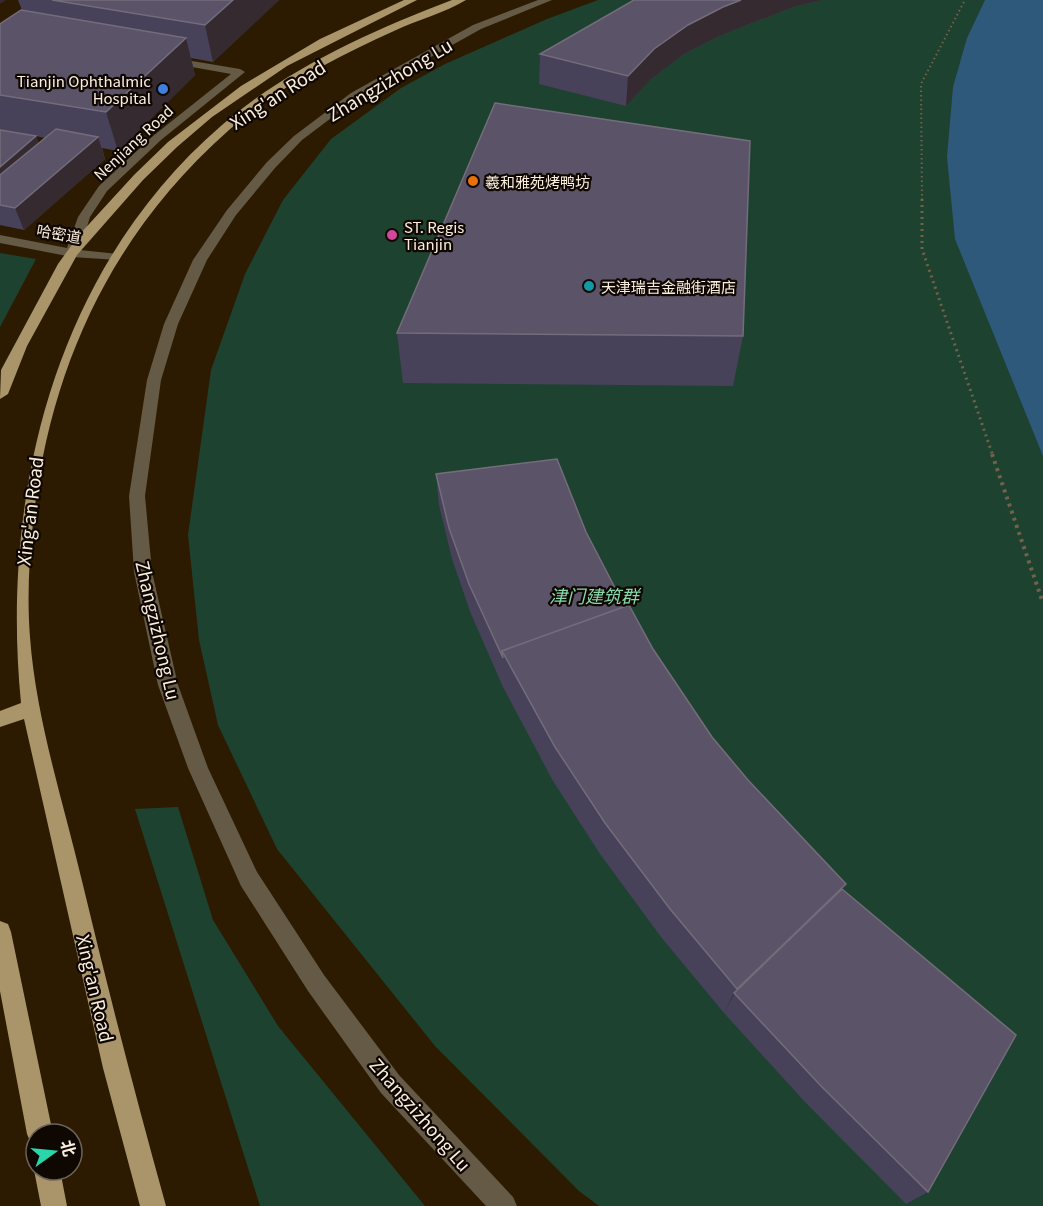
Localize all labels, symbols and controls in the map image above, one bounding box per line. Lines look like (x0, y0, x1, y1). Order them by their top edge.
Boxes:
street label: Zhangzizhong Lu (321, 31, 457, 127)
street label: Xing'an Road (224, 53, 330, 135)
place label: Tianjin Ophthalmic Hospital (17, 70, 151, 108)
marker: Tianjin Ophthalmic Hospital (156, 82, 170, 96)
street label: Nenjiang Road (89, 100, 177, 184)
place label: 羲和雅苑烤鸭坊 (485, 171, 590, 192)
marker: 羲和雅苑烤鸭坊 (466, 174, 480, 188)
place label: ST. Regis Tianjin (404, 216, 464, 254)
street label: 哈密道 (35, 219, 83, 247)
marker: ST. Regis Tianjin (385, 228, 399, 242)
place label: 天津瑞吉金融街酒店 (601, 276, 736, 297)
marker: 天津瑞吉金融街酒店 (582, 279, 596, 293)
street label: Xing'an Road (9, 455, 49, 567)
street label: Zhangzizhong Lu (130, 558, 188, 702)
park label: 津门建筑群 (549, 582, 642, 608)
street label: Xing'an Road (71, 932, 121, 1044)
street label: Zhangzizhong Lu (365, 1052, 477, 1176)
north arrow (24, 1122, 84, 1182)
text: 北 (56, 1137, 83, 1159)

